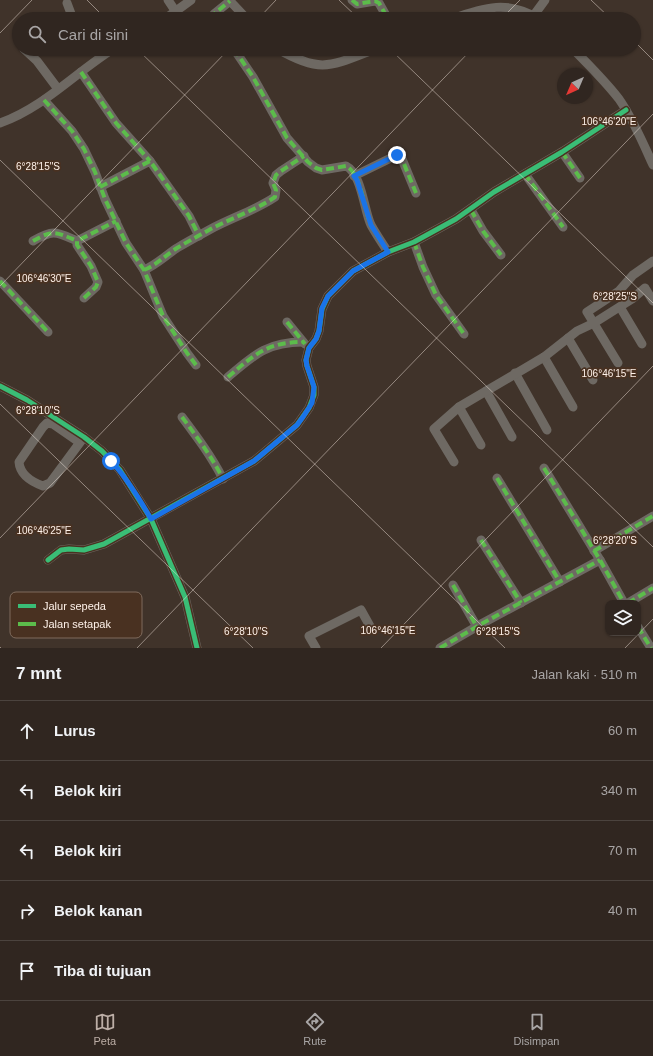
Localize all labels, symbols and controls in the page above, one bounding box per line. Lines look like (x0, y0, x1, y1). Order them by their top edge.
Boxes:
search box (12, 12, 641, 56)
icon: search (26, 23, 48, 45)
text: Cari di sini (58, 26, 128, 43)
north arrow (557, 68, 593, 104)
text: 106°46'20"E (581, 116, 637, 127)
route end (388, 146, 406, 164)
text: 6°28'15"S (16, 161, 60, 172)
text: 106°46'30"E (16, 273, 72, 284)
text: 6°28'25"S (593, 291, 637, 302)
text: 106°46'15"E (581, 368, 637, 379)
text: 6°28'10"S (16, 405, 60, 416)
route start (102, 452, 120, 470)
text: 106°46'25"E (16, 525, 72, 536)
text: 6°28'20"S (593, 535, 637, 546)
legend (10, 592, 142, 638)
text: Jalur sepeda (43, 600, 107, 612)
map controls (605, 600, 641, 636)
button: layers (605, 600, 641, 636)
text: Jalan setapak (43, 618, 111, 630)
text: 106°46'15"E (360, 625, 416, 636)
text: 6°28'10"S (224, 626, 268, 637)
text: 6°28'15"S (476, 626, 520, 637)
text: 7 mnt (16, 664, 61, 683)
text: Jalan kaki · 510 m (532, 667, 637, 682)
icon: ahead (16, 720, 38, 742)
text: Lurus (54, 722, 96, 739)
text: 60 m (608, 723, 637, 738)
icon: left (16, 780, 38, 802)
text: Belok kiri (54, 782, 122, 799)
text: 340 m (601, 783, 637, 798)
icon: left (16, 840, 38, 862)
text: Belok kiri (54, 842, 122, 859)
text: 70 m (608, 843, 637, 858)
icon: right (16, 900, 38, 922)
text: Belok kanan (54, 902, 142, 919)
text: 40 m (608, 903, 637, 918)
icon: arrive (16, 960, 38, 982)
text: Tiba di tujuan (54, 962, 151, 979)
tab: Peta (94, 1011, 116, 1047)
tab: Rute (303, 1011, 327, 1047)
tab: Disimpan (514, 1011, 559, 1047)

